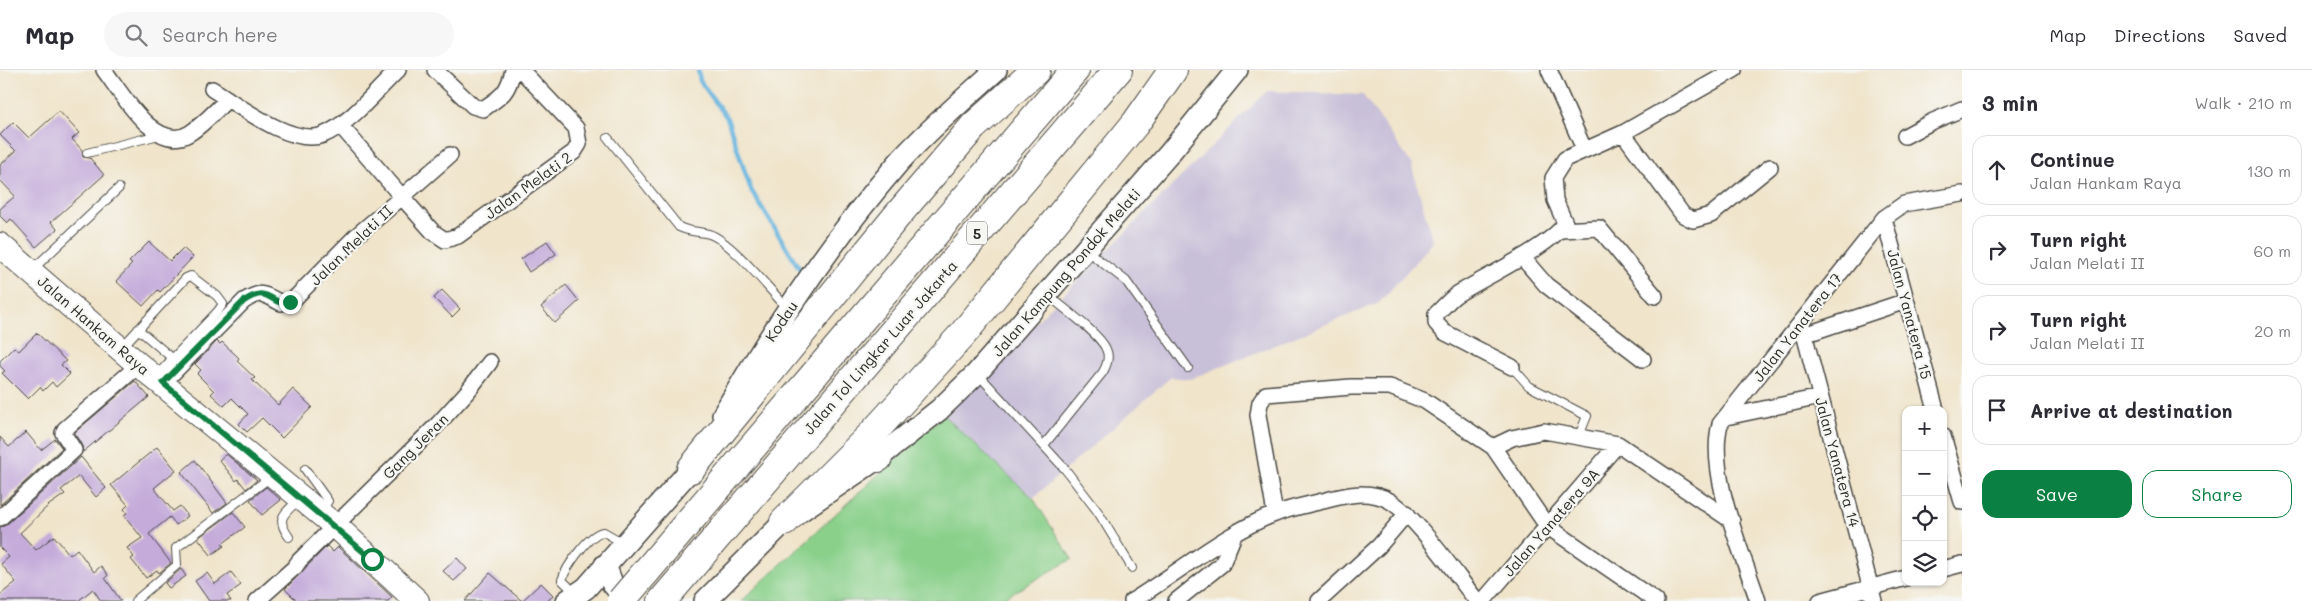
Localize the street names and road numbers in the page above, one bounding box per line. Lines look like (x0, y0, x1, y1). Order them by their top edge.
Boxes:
street label: Jalan Melati 2 (481, 147, 575, 223)
street label: Jalan Kampung Pondok Melati (987, 184, 1145, 360)
street label: Jalan Melati II (305, 200, 397, 289)
road number: 5 (967, 222, 987, 244)
street label: Jalan Yanatera 15 (1883, 247, 1937, 381)
street label: Jalan Tol Lingkar Luar Jakarta (799, 256, 961, 438)
street label: Jalan Yanatera 17 (1748, 268, 1846, 386)
street label: Jalan Hankam Raya (34, 271, 154, 379)
street label: Kodau (760, 297, 802, 345)
street label: Jalan Yanatera 14 (1811, 395, 1865, 529)
street label: Gang Jeran (378, 409, 452, 483)
street label: Jalan Yanatera 9A (1498, 464, 1604, 580)

